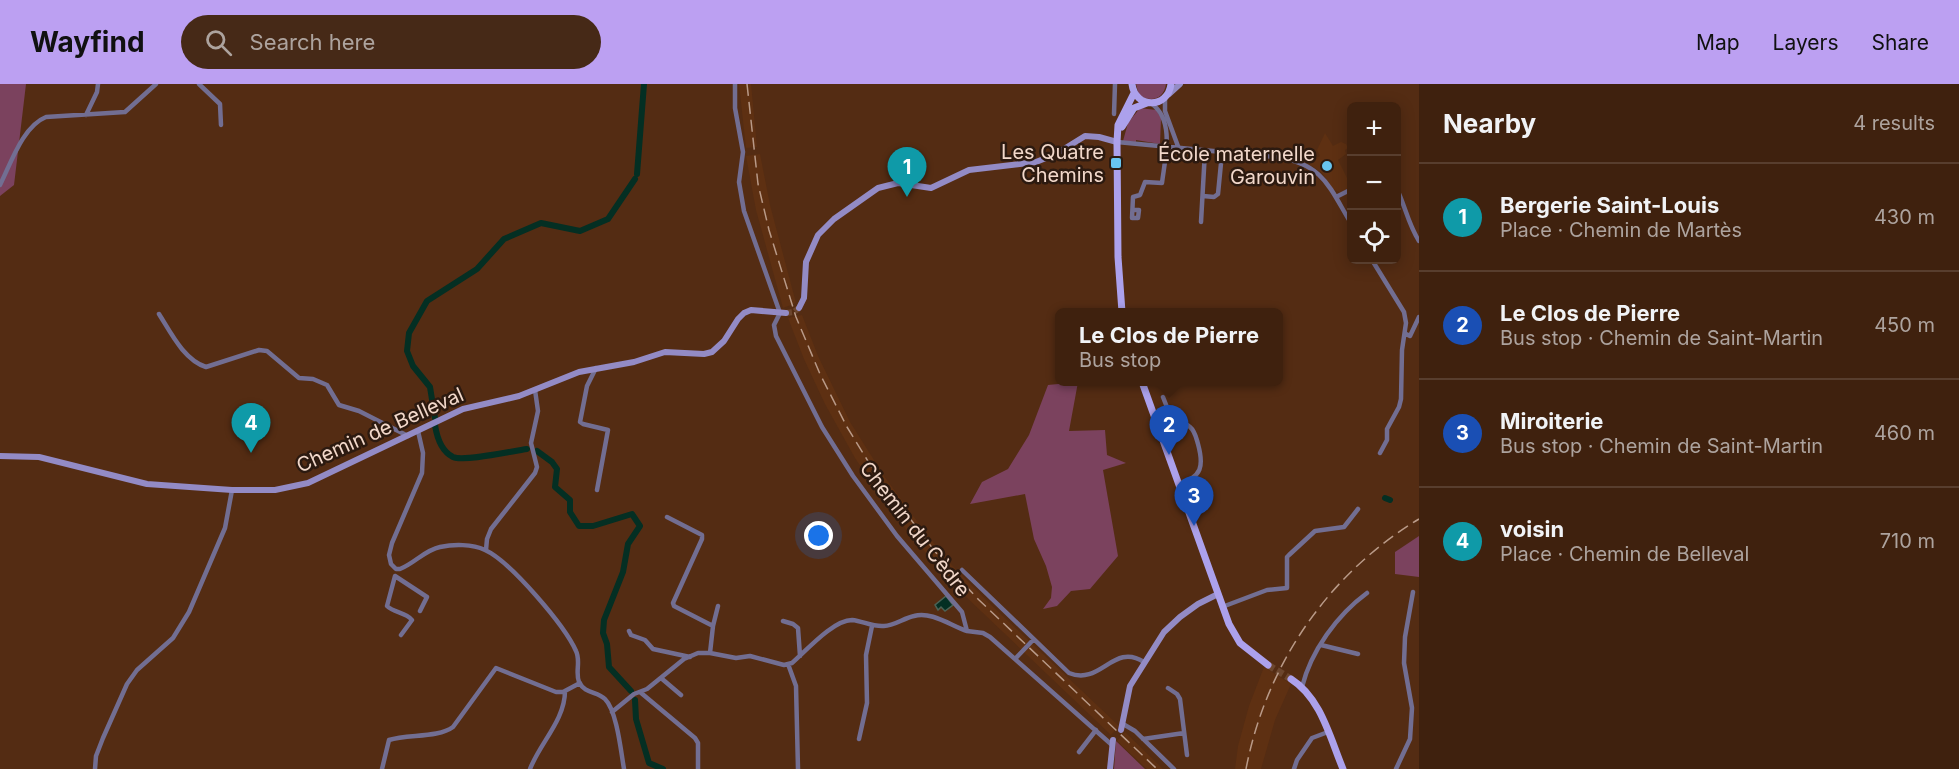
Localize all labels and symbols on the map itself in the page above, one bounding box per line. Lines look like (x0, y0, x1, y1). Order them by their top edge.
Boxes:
place label: Les Quatre Chemins (1001, 140, 1104, 187)
place label: École maternelle Garouvin (1158, 141, 1315, 189)
pin: 1 (888, 147, 926, 197)
marker: Les Quatre Chemins (1109, 156, 1123, 170)
marker: École maternelle Garouvin (1320, 159, 1334, 173)
street label: Chemin de Belleval (293, 382, 467, 478)
pin: 4 (232, 404, 270, 453)
pin: 2 (1150, 406, 1188, 455)
street label: Chemin du Cèdre (855, 457, 975, 601)
pin: 3 (1174, 476, 1214, 526)
your location (804, 521, 833, 550)

